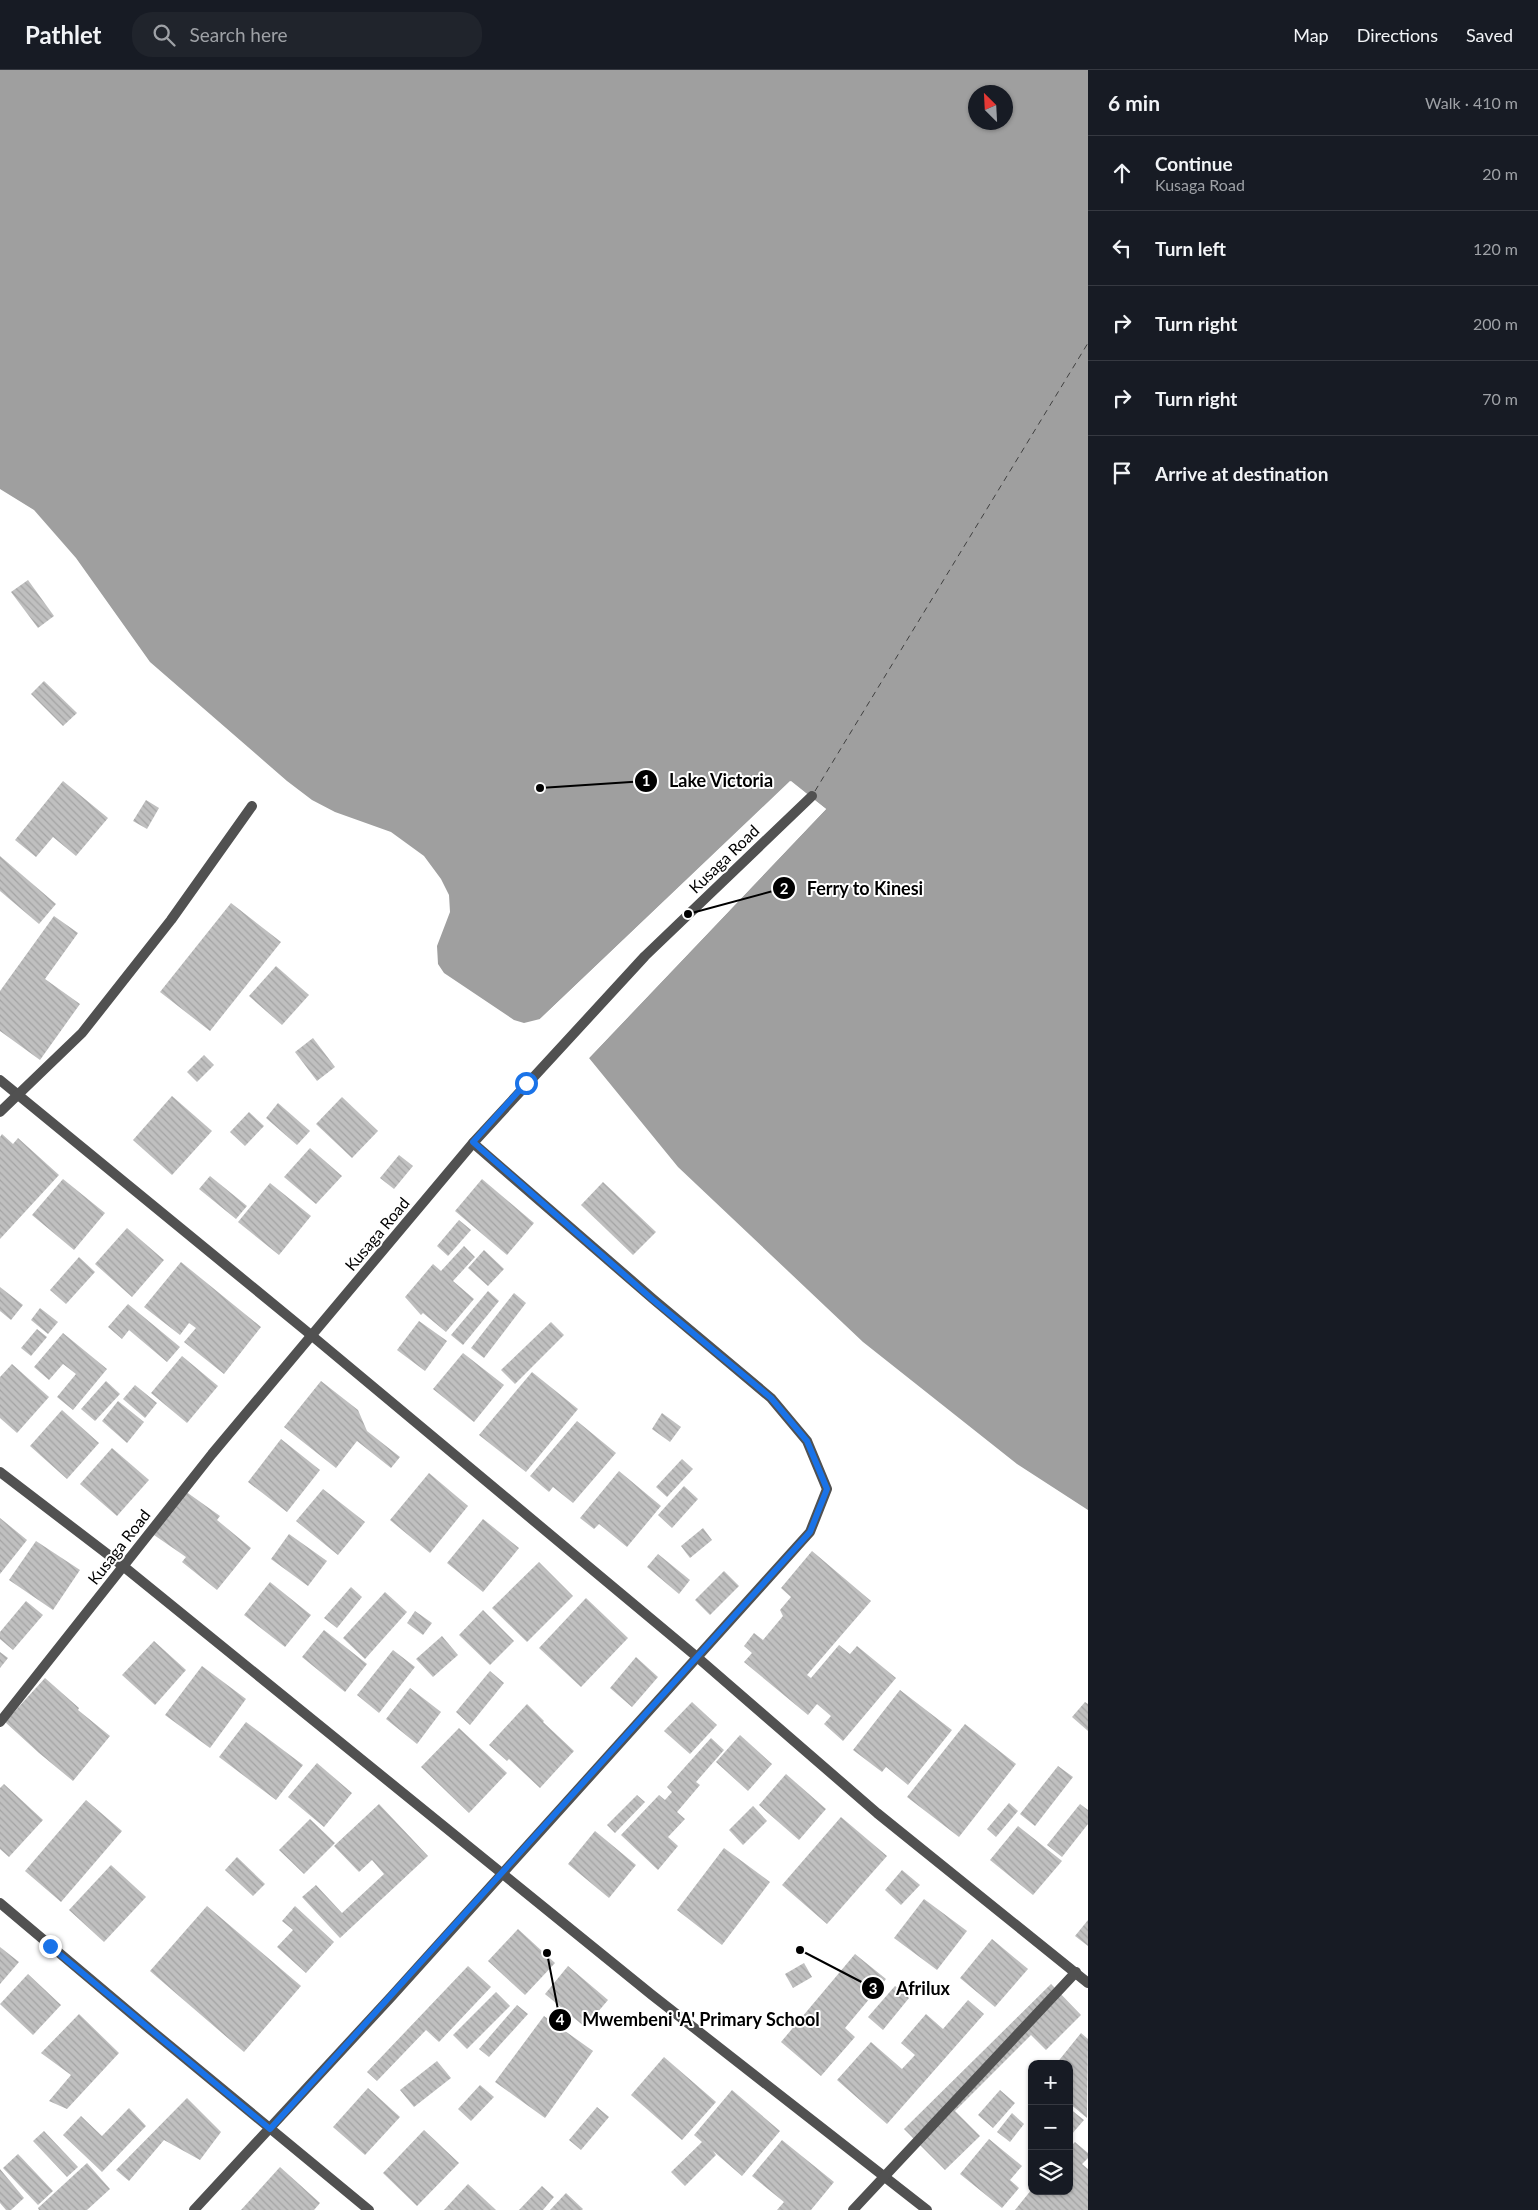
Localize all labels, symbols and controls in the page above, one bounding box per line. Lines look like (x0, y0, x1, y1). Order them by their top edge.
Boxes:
search box (132, 12, 482, 57)
text: Pathlet (25, 20, 102, 49)
icon: search (150, 21, 178, 49)
text: Search here (190, 23, 288, 46)
text: Map (1293, 24, 1329, 46)
text: Directions (1357, 24, 1438, 46)
text: Saved (1466, 24, 1513, 46)
north arrow (968, 85, 1013, 130)
text: 6 min (1108, 90, 1160, 115)
text: Walk · 410 m (1425, 93, 1518, 112)
text: Continue (1155, 152, 1233, 175)
icon: ahead (1108, 159, 1136, 187)
text: 20 m (1482, 164, 1518, 183)
text: Kusaga Road (1155, 175, 1245, 194)
icon: left (1108, 234, 1136, 262)
text: Turn left (1155, 237, 1226, 260)
text: 120 m (1473, 239, 1518, 258)
icon: right (1108, 309, 1136, 337)
text: Turn right (1155, 312, 1237, 335)
text: 200 m (1473, 314, 1518, 333)
icon: right (1108, 384, 1136, 412)
text: Turn right (1155, 387, 1237, 410)
text: 70 m (1482, 389, 1518, 408)
icon: arrive (1108, 459, 1136, 487)
text: Arrive at destination (1155, 462, 1328, 485)
callout: Lake Victoria (634, 764, 784, 797)
text: Lake Victoria (669, 769, 773, 791)
text: 1 (642, 771, 650, 789)
street label: Kusaga Road (685, 821, 763, 897)
callout: Ferry to Kinesi (772, 872, 934, 905)
text: Ferry to Kinesi (807, 877, 923, 899)
text: 2 (780, 879, 789, 897)
route start (515, 1072, 538, 1095)
street label: Kusaga Road (340, 1193, 413, 1274)
street label: Kusaga Road (83, 1505, 154, 1588)
route end (39, 1935, 62, 1958)
callout: Afrilux (861, 1972, 960, 2005)
text: Afrilux (895, 1977, 951, 1999)
text: 3 (869, 1979, 877, 1997)
callout: Mwembeni 'A' Primary School (547, 2004, 830, 2037)
text: Mwembeni 'A' Primary School (582, 2008, 820, 2030)
text: 4 (556, 2010, 565, 2028)
map controls (1028, 2060, 1073, 2195)
button: + (1028, 2060, 1073, 2105)
button: − (1028, 2105, 1073, 2150)
button: layers (1028, 2150, 1073, 2195)

